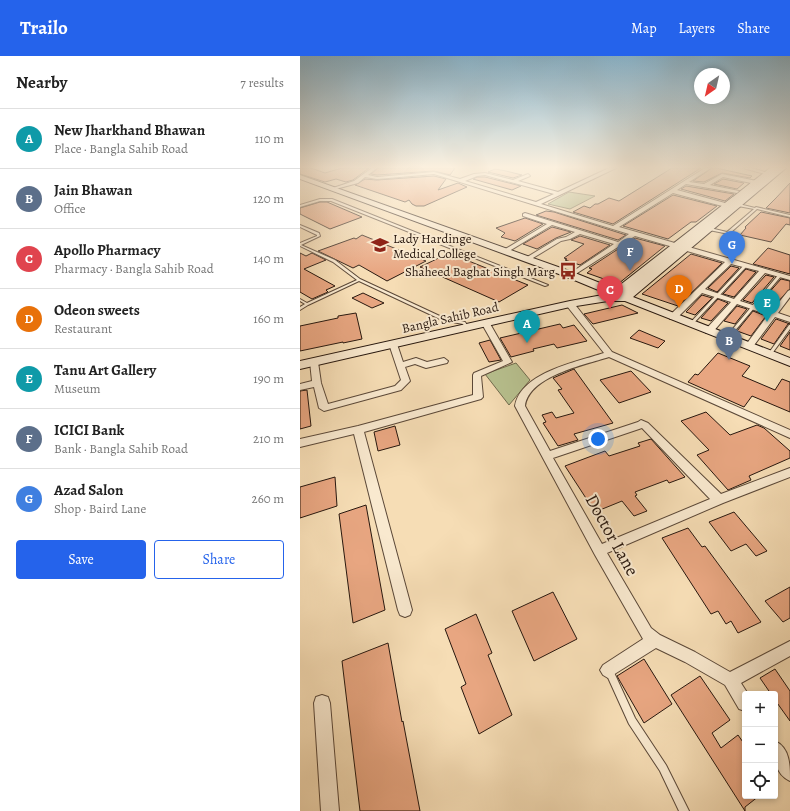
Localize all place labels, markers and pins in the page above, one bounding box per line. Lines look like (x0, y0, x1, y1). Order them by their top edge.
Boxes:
place label: Lady Hardinge Medical College (393, 230, 476, 262)
pin: G (719, 231, 745, 264)
school or university icon: Lady Hardinge Medical College (370, 235, 390, 255)
pin: F (617, 238, 643, 271)
bus stop icon: Shaheed Baghat Singh Marg (558, 261, 578, 281)
place label: Shaheed Baghat Singh Marg (405, 263, 555, 280)
pin: D (666, 275, 692, 308)
pin: C (597, 276, 623, 309)
pin: E (754, 289, 780, 322)
pin: A (514, 310, 540, 343)
pin: B (716, 327, 742, 360)

